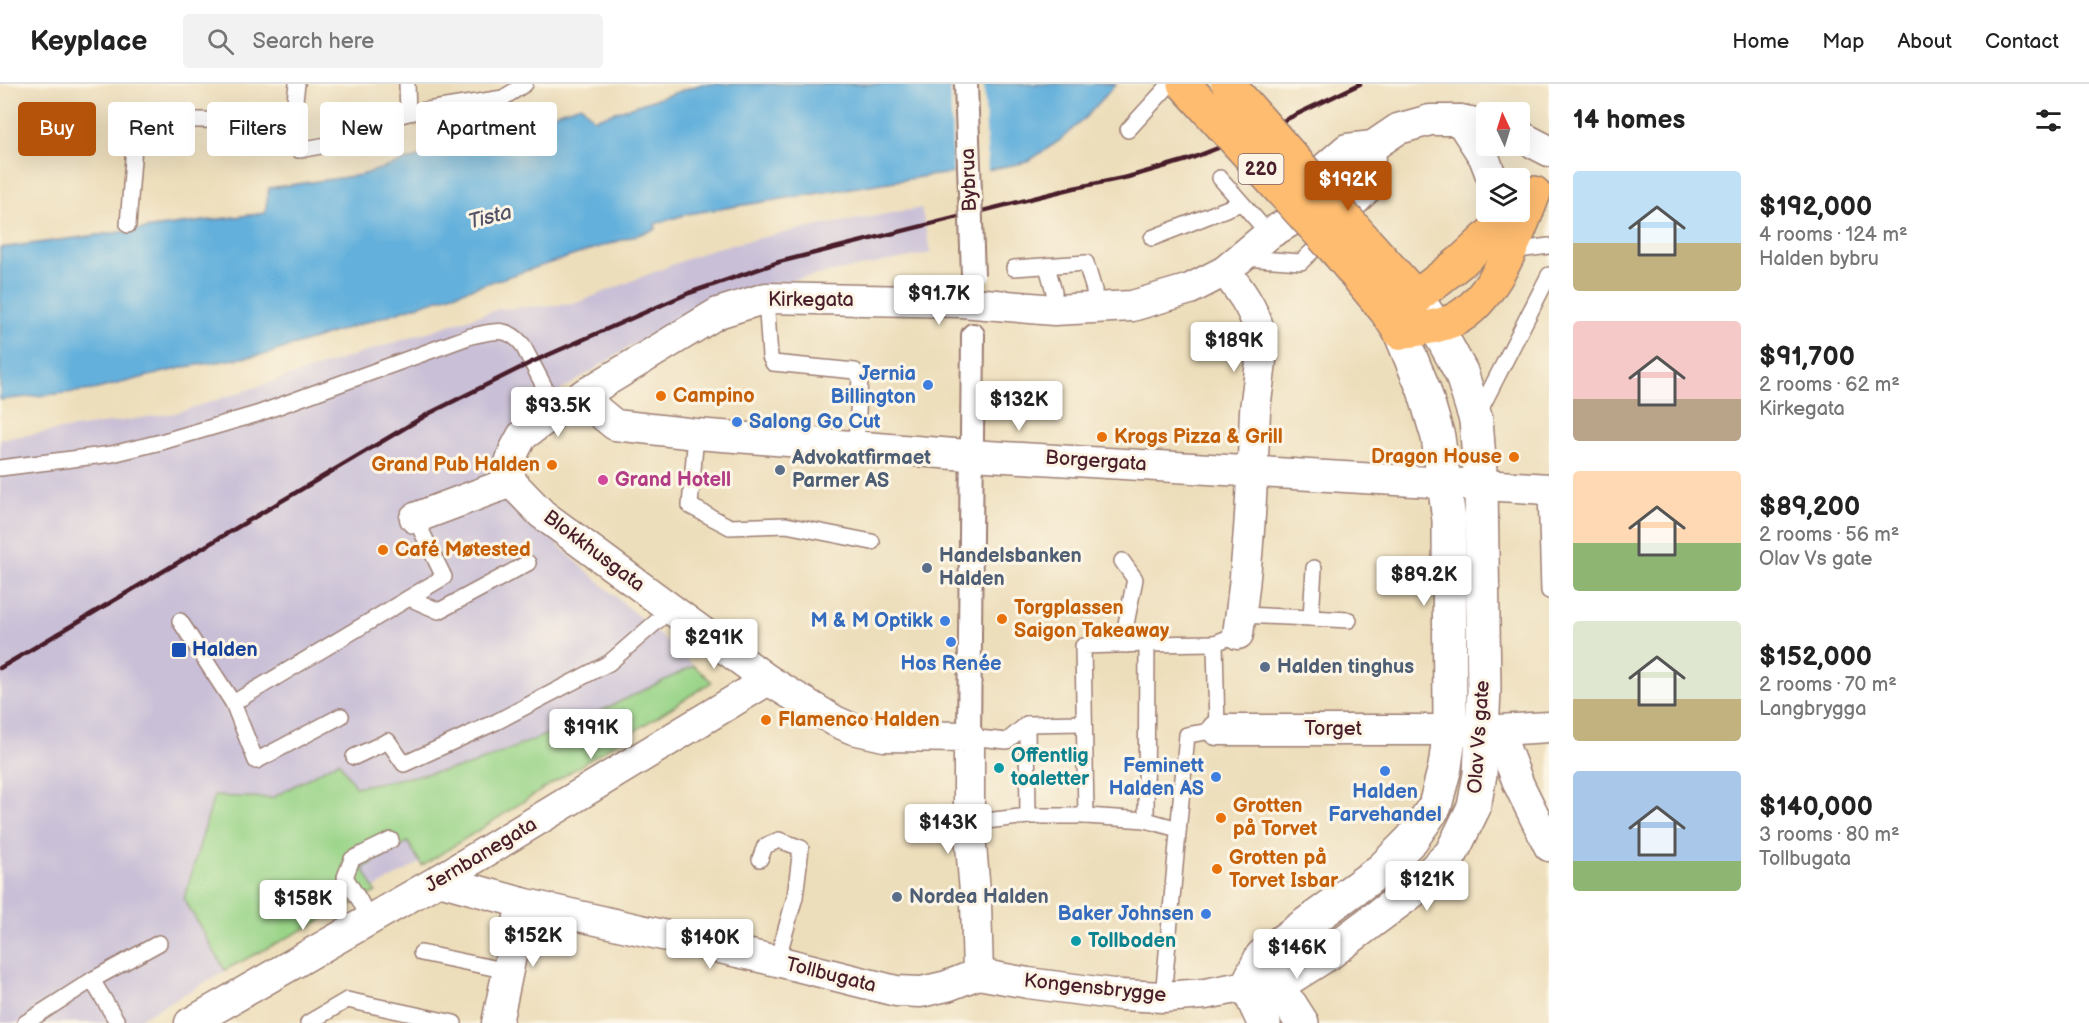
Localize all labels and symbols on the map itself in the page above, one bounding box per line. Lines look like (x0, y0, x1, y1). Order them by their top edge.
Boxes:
north arrow (1476, 102, 1530, 156)
street label: Bybrua (956, 148, 982, 212)
road number: 220 (1238, 154, 1284, 184)
pin: $192K (1306, 161, 1390, 212)
water label: Tista (466, 200, 514, 234)
pin: $91.7K (890, 275, 988, 326)
street label: Kirkegata (768, 288, 854, 312)
pin: $189K (1192, 322, 1276, 373)
place label: Jernia Billington (831, 362, 916, 409)
marker: Jernia Billington (921, 378, 935, 392)
pin: $132K (977, 381, 1061, 432)
place label: Campino (673, 384, 755, 408)
pin: $93.5K (509, 387, 607, 438)
marker: Campino (654, 389, 668, 403)
place label: Salong Go Cut (749, 410, 881, 434)
marker: Salong Go Cut (730, 415, 744, 429)
place label: Krogs Pizza & Grill (1114, 425, 1283, 449)
marker: Krogs Pizza & Grill (1095, 430, 1109, 444)
street label: Borgergata (1044, 445, 1148, 477)
place label: Dragon House (1371, 445, 1502, 469)
place label: Advokatfirmaet Parmer AS (791, 446, 931, 493)
marker: Dragon House (1507, 450, 1521, 464)
place label: Grand Pub Halden (372, 453, 540, 477)
marker: Grand Pub Halden (545, 458, 559, 472)
marker: Advokatfirmaet Parmer AS (773, 463, 787, 477)
place label: Grand Hotell (615, 468, 731, 492)
marker: Grand Hotell (596, 473, 610, 487)
street label: Blokkhusgata (539, 505, 649, 597)
place label: Café Møtested (395, 538, 531, 562)
marker: Café Møtested (376, 543, 390, 557)
place label: Handelsbanken Halden (939, 544, 1082, 591)
pin: $89.2K (1375, 556, 1473, 607)
marker: Handelsbanken Halden (920, 561, 934, 575)
place label: Torgplassen Saigon Takeaway (1014, 596, 1170, 643)
place label: M & M Optikk (810, 609, 934, 633)
marker: Torgplassen Saigon Takeaway (995, 612, 1009, 626)
marker: M & M Optikk (938, 614, 952, 628)
pin: $291K (672, 619, 756, 670)
marker: Hos Renée (944, 635, 958, 649)
place label: Halden (192, 638, 258, 662)
marker: Halden (170, 641, 188, 659)
place label: Hos Renée (900, 652, 1002, 676)
place label: Halden tinghus (1277, 655, 1414, 679)
marker: Halden tinghus (1258, 660, 1272, 674)
street label: Olav Vs gate (1463, 680, 1495, 794)
place label: Flamenco Halden (778, 708, 940, 732)
pin: $191K (549, 709, 633, 760)
marker: Flamenco Halden (759, 713, 773, 727)
street label: Torget (1304, 717, 1362, 741)
place label: Offentlig toaletter (1010, 744, 1090, 791)
place label: Feminett Halden AS (1109, 754, 1204, 801)
marker: Offentlig toaletter (992, 761, 1006, 775)
marker: Halden Farvehandel (1378, 764, 1392, 778)
marker: Feminett Halden AS (1209, 770, 1223, 784)
place label: Halden Farvehandel (1328, 780, 1442, 827)
place label: Grotten på Torvet (1233, 794, 1318, 841)
pin: $143K (906, 804, 990, 855)
marker: Grotten på Torvet (1214, 811, 1228, 825)
street label: Jernbanegata (421, 812, 541, 898)
place label: Grotten på Torvet Isbar (1229, 846, 1339, 893)
pin: $121K (1385, 861, 1469, 912)
marker: Grotten på Torvet Isbar (1210, 862, 1224, 876)
pin: $158K (261, 880, 345, 931)
place label: Nordea Halden (909, 885, 1049, 909)
marker: Nordea Halden (890, 890, 904, 904)
place label: Baker Johnsen (1058, 902, 1194, 926)
marker: Baker Johnsen (1199, 907, 1213, 921)
pin: $152K (491, 917, 575, 968)
pin: $140K (668, 919, 752, 970)
place label: Tollboden (1088, 929, 1176, 953)
pin: $146K (1255, 929, 1339, 980)
marker: Tollboden (1069, 934, 1083, 948)
street label: Tollbugata (783, 952, 879, 998)
street label: Kongensbrygge (1023, 969, 1167, 1007)

